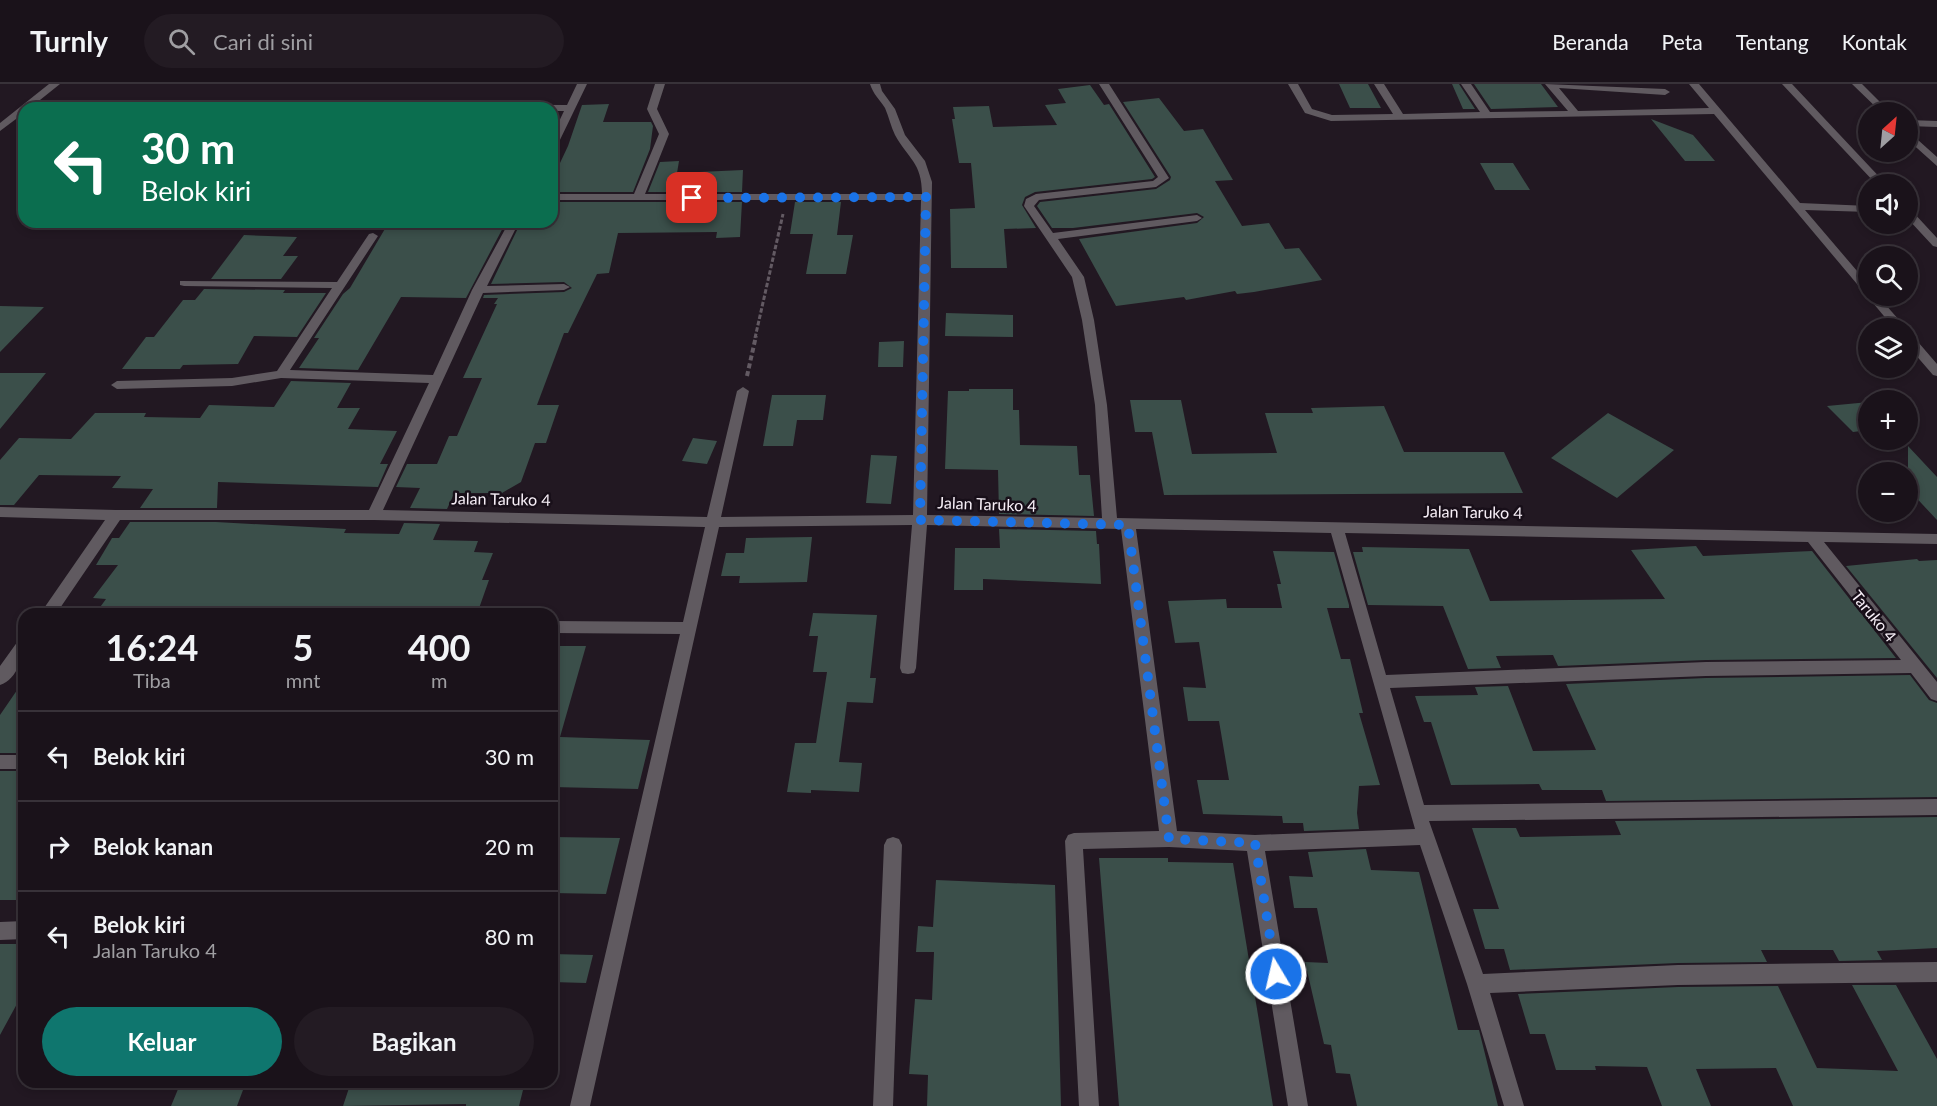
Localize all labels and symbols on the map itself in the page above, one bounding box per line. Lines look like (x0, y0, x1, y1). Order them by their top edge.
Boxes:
north arrow (1858, 102, 1918, 162)
pin (666, 172, 717, 223)
street label: Jalan Taruko 4 (451, 488, 551, 509)
street label: Jalan Taruko 4 (937, 492, 1037, 515)
street label: Jalan Taruko 4 (1423, 501, 1523, 522)
street label: Taruko 4 (1848, 586, 1901, 645)
position arrow (1244, 942, 1308, 1006)

